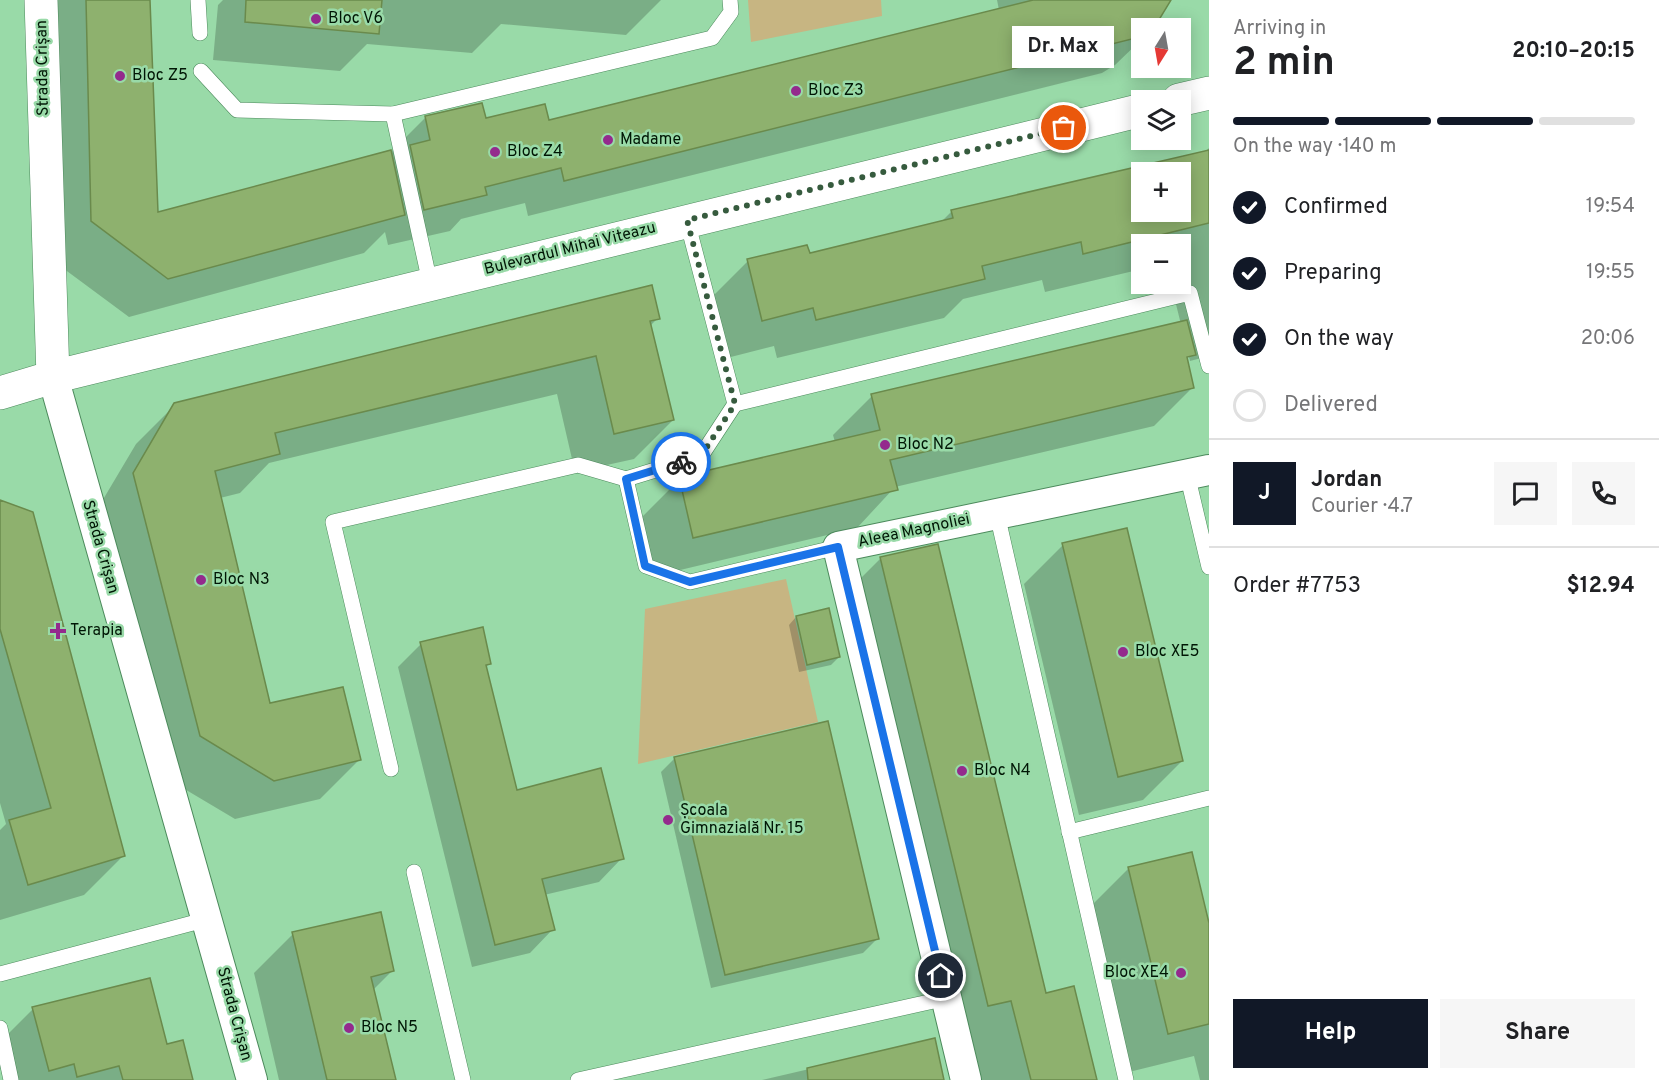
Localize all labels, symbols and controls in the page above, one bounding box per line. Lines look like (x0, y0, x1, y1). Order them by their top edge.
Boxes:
place label: Bloc V6 (328, 9, 383, 29)
marker: Bloc V6 (309, 12, 323, 26)
text: Arriving in (1233, 16, 1326, 42)
north arrow (1131, 18, 1191, 78)
map controls (1131, 18, 1191, 294)
street label: Strada Crișan (32, 20, 54, 116)
callout: Dr. Max (1013, 26, 1115, 68)
text: Dr. Max (1028, 34, 1098, 60)
text: 20:10–20:15 (1512, 38, 1635, 65)
text: 2 min (1233, 40, 1335, 89)
place label: Bloc Z5 (132, 66, 188, 86)
marker: Bloc Z5 (113, 69, 127, 83)
place label: Bloc Z3 (808, 81, 864, 101)
marker: Bloc Z3 (789, 84, 803, 98)
button: layers (1131, 90, 1191, 150)
pin (1038, 102, 1089, 153)
icon: bag (1047, 111, 1080, 144)
place label: Madame (620, 130, 681, 150)
marker: Madame (601, 133, 615, 147)
text: On the way · 140 m (1233, 134, 1396, 160)
place label: Bloc Z4 (507, 142, 563, 162)
marker: Bloc Z4 (488, 145, 502, 159)
button: + (1131, 162, 1191, 222)
icon: check (1233, 191, 1266, 224)
text: Confirmed (1284, 194, 1388, 221)
text: 19:54 (1586, 194, 1635, 220)
street label: Bulevardul Mihai Viteazu (482, 218, 658, 280)
button: − (1131, 234, 1191, 294)
icon: check (1233, 257, 1266, 290)
text: Preparing (1284, 260, 1382, 287)
text: 19:55 (1586, 260, 1635, 286)
icon: check (1233, 323, 1266, 356)
text: On the way (1284, 326, 1394, 353)
text: 20:06 (1581, 326, 1635, 352)
text: Delivered (1284, 392, 1378, 419)
courier (651, 432, 711, 492)
place label: Bloc N2 (897, 435, 954, 455)
marker: Bloc N2 (878, 438, 892, 452)
icon: bike (665, 446, 698, 479)
button: chat (1494, 462, 1557, 525)
button: phone (1572, 462, 1635, 525)
text: Jordan (1311, 467, 1382, 494)
text: J (1258, 480, 1271, 507)
text: Courier · 4.7 (1311, 494, 1413, 520)
street label: Strada Crișan (77, 498, 123, 596)
street label: Aleea Magnoliei (856, 509, 972, 553)
place label: Bloc N3 (213, 570, 270, 590)
marker: Bloc N3 (194, 573, 208, 587)
text: Order #7753 (1233, 573, 1361, 600)
text: $12.94 (1566, 573, 1635, 600)
place label: Terapia (70, 621, 123, 641)
marker: Terapia (51, 624, 65, 638)
place label: Bloc XE5 (1135, 642, 1200, 662)
marker: Bloc XE5 (1116, 645, 1130, 659)
place label: Bloc N4 (974, 761, 1031, 781)
marker: Bloc N4 (955, 764, 969, 778)
place label: Școala Gimnazială Nr. 15 (680, 801, 804, 839)
marker: Școala Gimnazială Nr. 15 (661, 813, 675, 827)
pin (915, 950, 966, 1001)
icon: home (924, 959, 957, 992)
place label: Bloc XE4 (1104, 963, 1169, 983)
street label: Strada Crișan (212, 965, 256, 1063)
marker: Bloc XE4 (1174, 966, 1188, 980)
button: Help (1233, 999, 1428, 1068)
button: Share (1440, 999, 1635, 1068)
place label: Bloc N5 (361, 1018, 418, 1038)
marker: Bloc N5 (342, 1021, 356, 1035)

